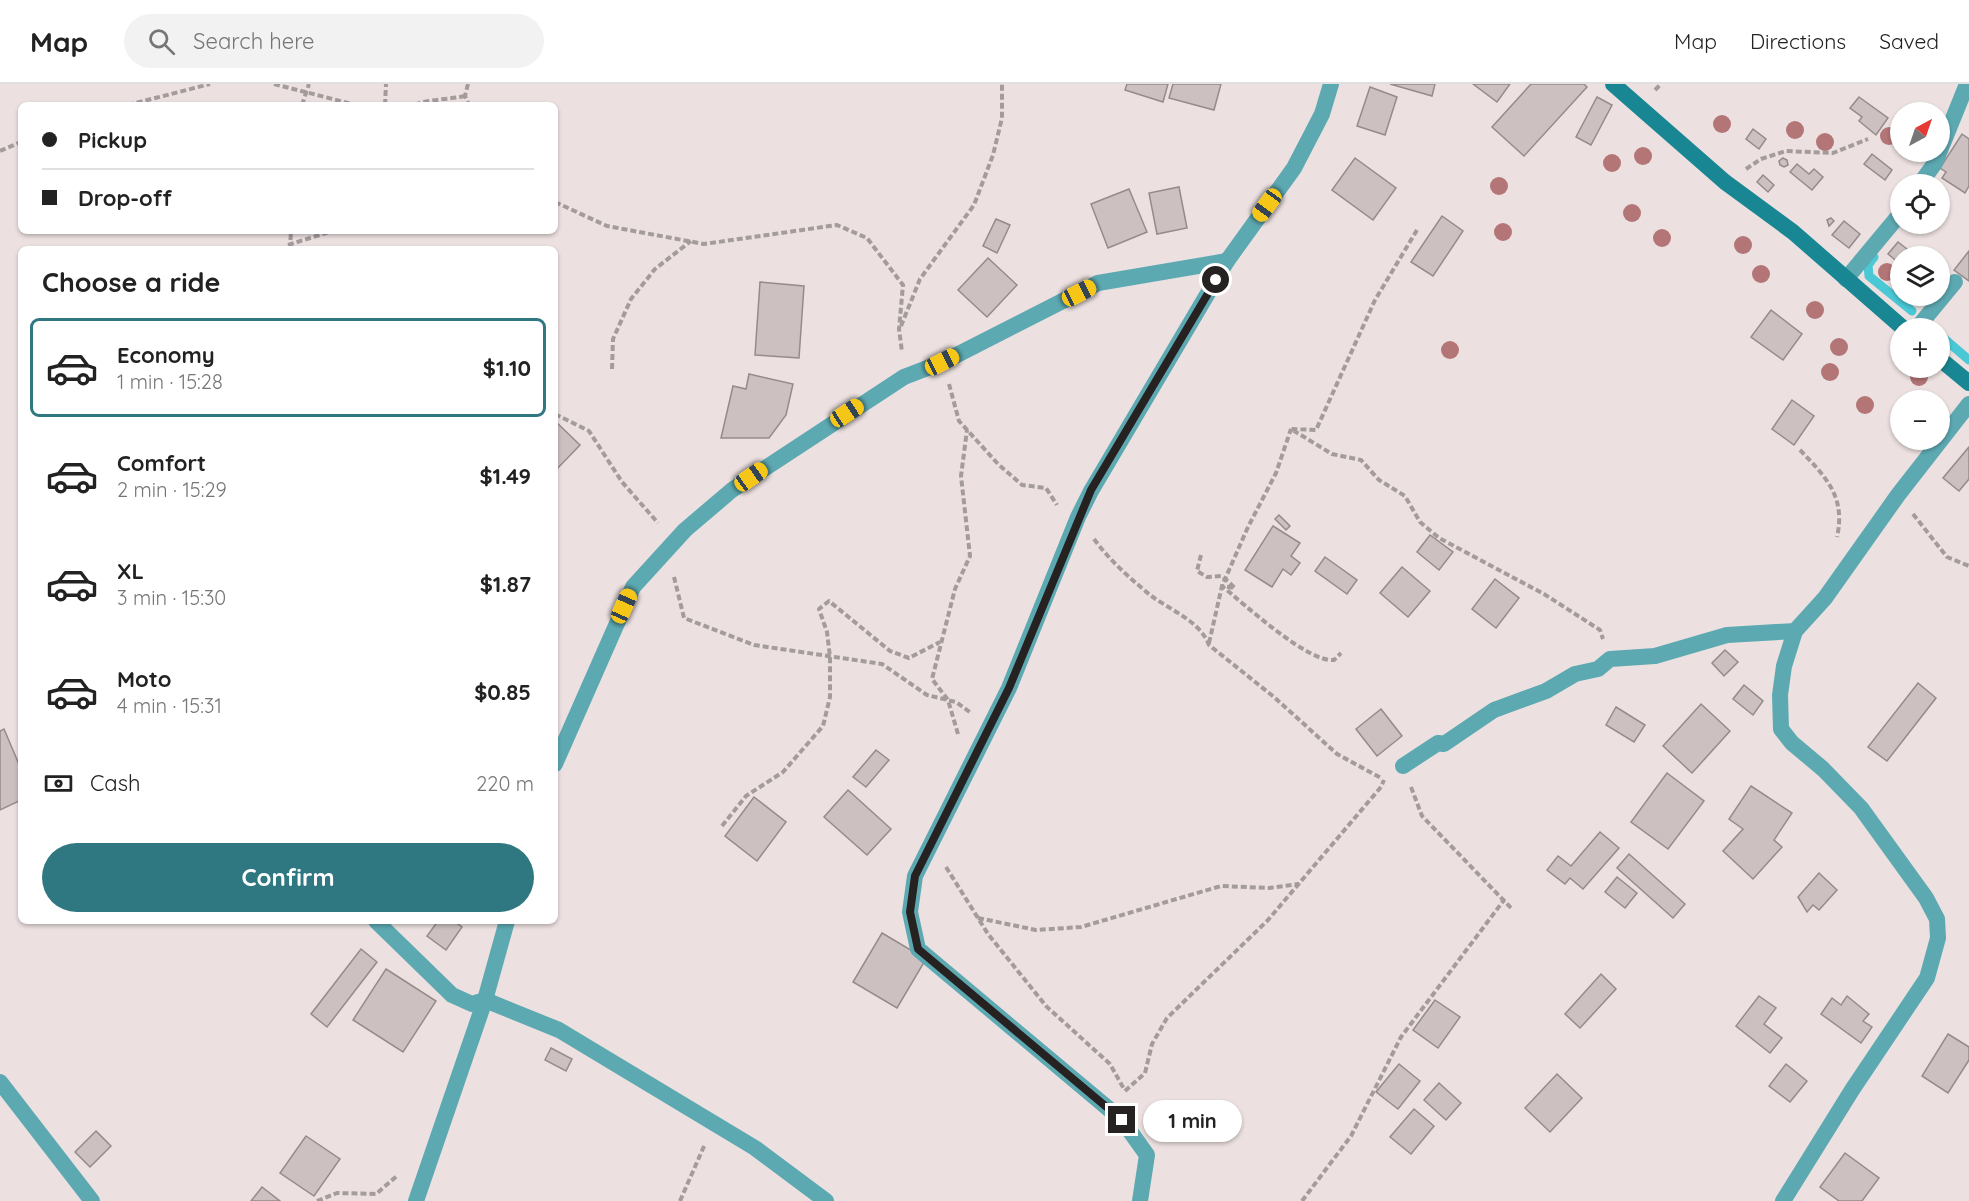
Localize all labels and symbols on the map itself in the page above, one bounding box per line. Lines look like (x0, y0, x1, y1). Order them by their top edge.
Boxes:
north arrow (1890, 102, 1950, 162)
car (1249, 185, 1285, 225)
route start (1202, 266, 1229, 293)
car (1059, 277, 1099, 309)
car (922, 346, 962, 378)
car (827, 396, 867, 430)
car (731, 459, 771, 495)
car (608, 586, 640, 626)
callout: 1 min (1143, 1099, 1242, 1141)
route end (1108, 1106, 1135, 1133)

